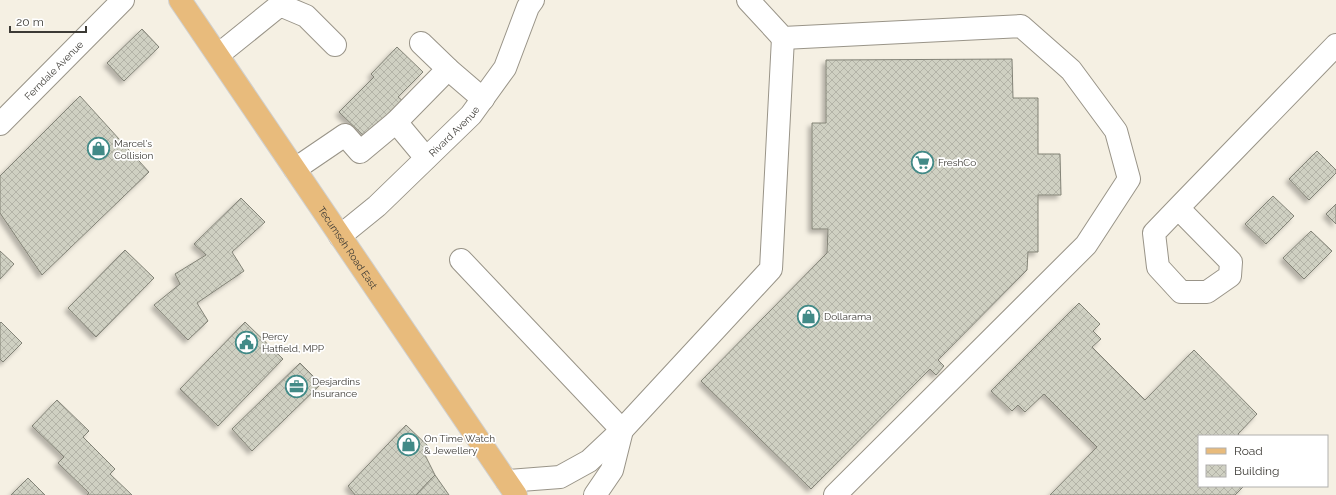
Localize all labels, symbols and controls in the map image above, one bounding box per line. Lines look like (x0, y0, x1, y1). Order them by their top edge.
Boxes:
scale bar (10, 8, 86, 34)
text: 20 m (16, 15, 44, 29)
street label: Ferndale Avenue (22, 38, 85, 102)
street label: Rivard Avenue (426, 104, 481, 158)
shop icon: Marcel's Collision (86, 136, 112, 162)
place label: Marcel's Collision (114, 138, 153, 161)
supermarket icon: FreshCo (910, 149, 936, 175)
place label: FreshCo (938, 157, 976, 168)
street label: Tecumseh Road East (316, 204, 380, 291)
shop icon: Dollarama (796, 303, 822, 329)
place label: Dollarama (824, 311, 872, 322)
public building icon: Percy Hatfield, MPP (234, 329, 260, 355)
place label: Percy Hatfield, MPP (262, 331, 324, 354)
office icon: Desjardins Insurance (283, 374, 309, 400)
place label: Desjardins Insurance (312, 376, 360, 399)
shop icon: On Time Watch & Jewellery (395, 431, 421, 457)
place label: On Time Watch & Jewellery (424, 433, 495, 456)
legend (1198, 435, 1328, 487)
text: Road (1234, 444, 1263, 458)
text: Building (1234, 464, 1280, 478)

